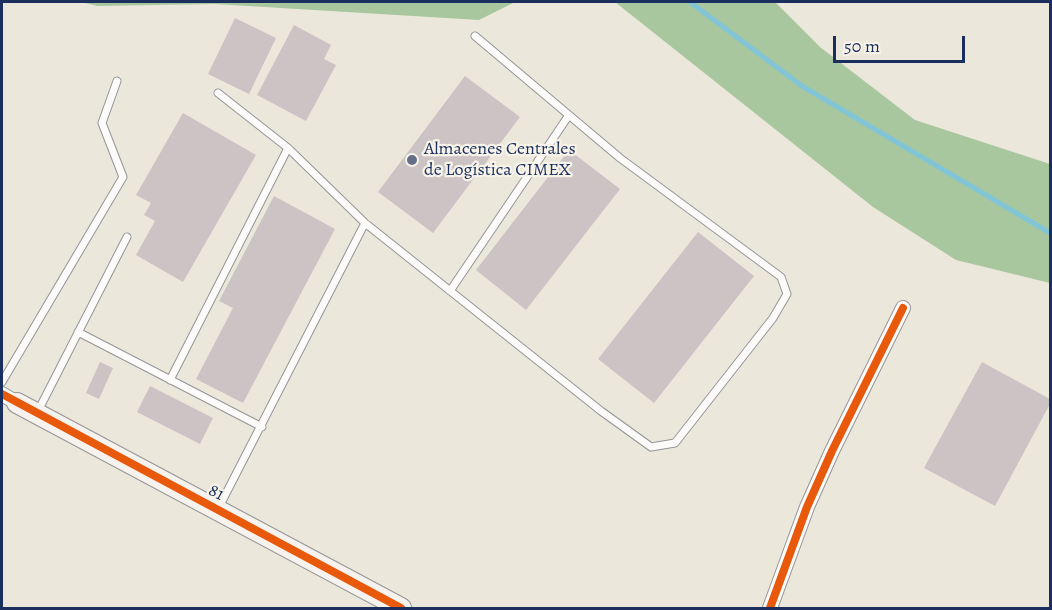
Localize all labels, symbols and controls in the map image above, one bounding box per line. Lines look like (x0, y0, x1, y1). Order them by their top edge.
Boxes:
scale bar (836, 24, 968, 62)
text: 50 m (844, 34, 880, 58)
place label: Almacenes Centrales de Logística CIMEX (424, 139, 576, 182)
marker: Almacenes Centrales de Logística CIMEX (405, 153, 419, 167)
street label: 81 (204, 480, 228, 506)

